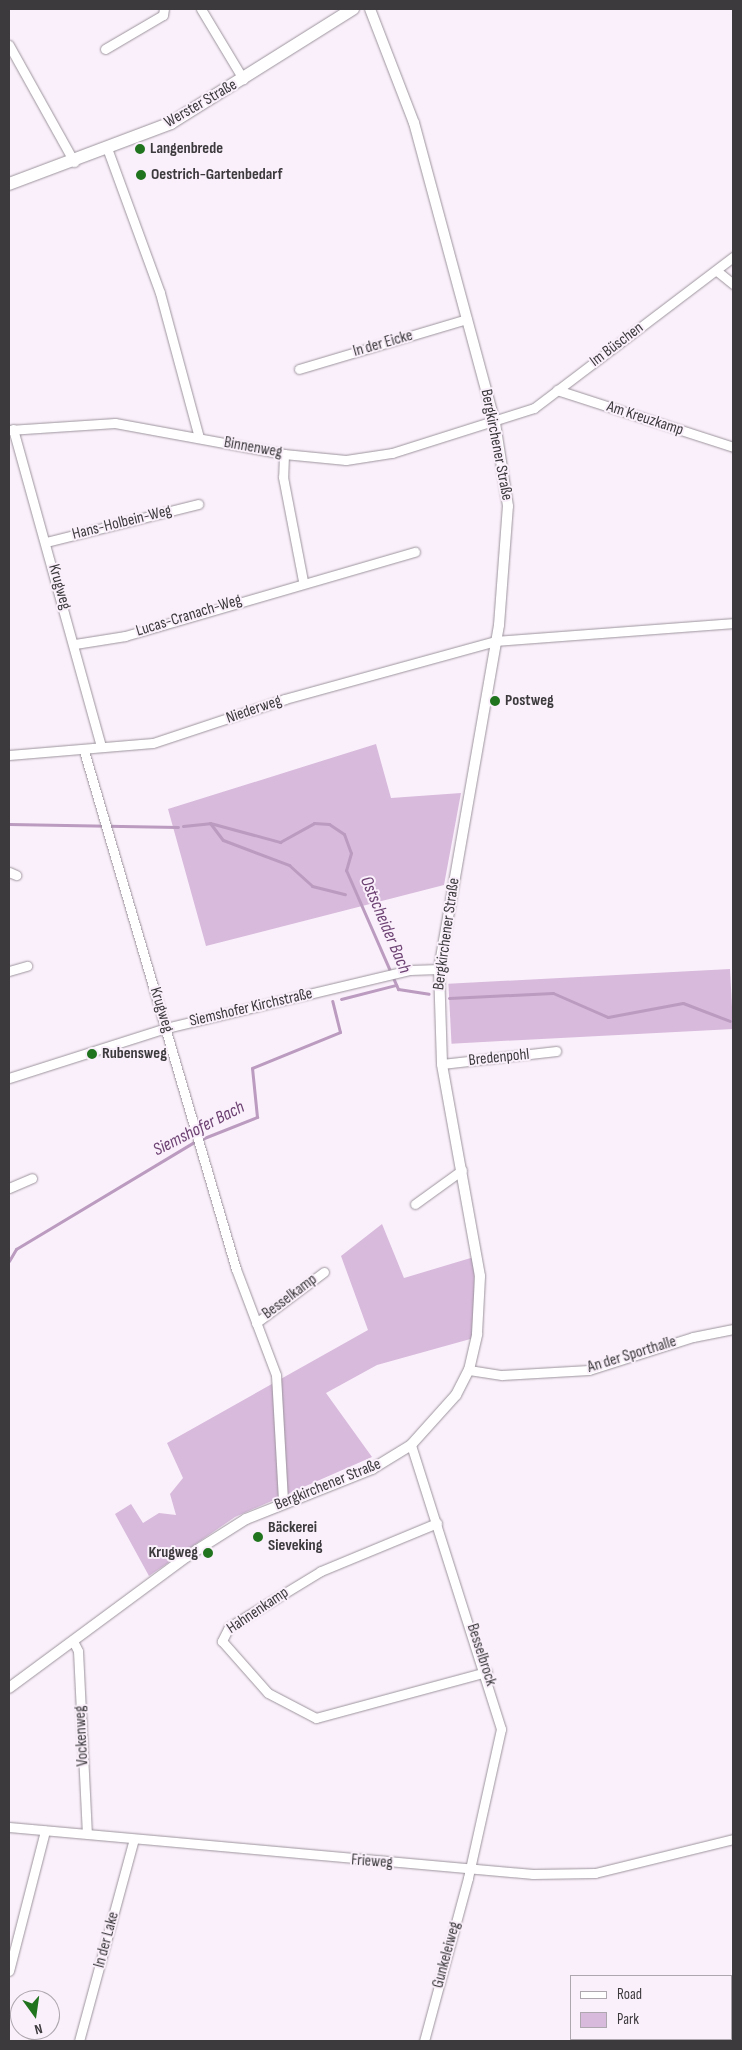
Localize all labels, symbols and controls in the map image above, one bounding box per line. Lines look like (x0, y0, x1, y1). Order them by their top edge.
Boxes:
street label: Werster Straße (161, 76, 241, 132)
place label: Langenbrede (150, 139, 223, 159)
marker: Langenbrede (134, 143, 146, 155)
place label: Oestrich-Gartenbedarf (151, 165, 282, 185)
marker: Oestrich-Gartenbedarf (135, 169, 147, 181)
street label: Im Büschen (586, 319, 648, 371)
street label: In der Eicke (351, 326, 415, 362)
street label: Bergkirchener Straße (476, 388, 516, 502)
street label: Am Kreuzkamp (604, 398, 686, 440)
street label: Binnenweg (222, 433, 284, 463)
street label: Hans-Holbein-Weg (70, 501, 174, 545)
street label: Krugweg (43, 562, 75, 612)
street label: Lucas-Cranach-Weg (134, 591, 244, 641)
place label: Postweg (505, 691, 554, 711)
street label: Niederweg (224, 692, 284, 728)
marker: Postweg (489, 695, 501, 707)
water label: Ostscheider Bach (355, 873, 415, 977)
street label: Bergkirchener Straße (430, 877, 464, 991)
street label: Krugweg (145, 985, 177, 1035)
street label: Siemshofer Kirchstraße (188, 985, 314, 1031)
place label: Rubensweg (102, 1044, 167, 1064)
street label: Bredenpohl (468, 1045, 530, 1071)
marker: Rubensweg (86, 1048, 98, 1060)
water label: Siemshofer Bach (150, 1097, 248, 1161)
street label: Besselkamp (259, 1270, 321, 1324)
street label: An der Sporthalle (585, 1332, 679, 1378)
street label: Bergkirchener Straße (272, 1455, 384, 1515)
place label: Bäckerei Sieveking (268, 1518, 322, 1556)
marker: Bäckerei Sieveking (252, 1531, 264, 1543)
place label: Krugweg (149, 1543, 198, 1563)
marker: Krugweg (202, 1547, 214, 1559)
street label: Hahnenkamp (223, 1583, 293, 1639)
street label: Besselbrock (462, 1621, 500, 1689)
street label: Vockenweg (71, 1705, 93, 1767)
street label: Frieweg (351, 1851, 393, 1873)
street label: In der Lake (90, 1910, 124, 1970)
street label: Gunkeleiweg (429, 1920, 465, 1990)
legend (570, 1975, 732, 2040)
text: Road (617, 1985, 642, 2004)
north arrow (10, 1990, 60, 2040)
text: Park (617, 2010, 639, 2029)
text: N (33, 2020, 44, 2038)

